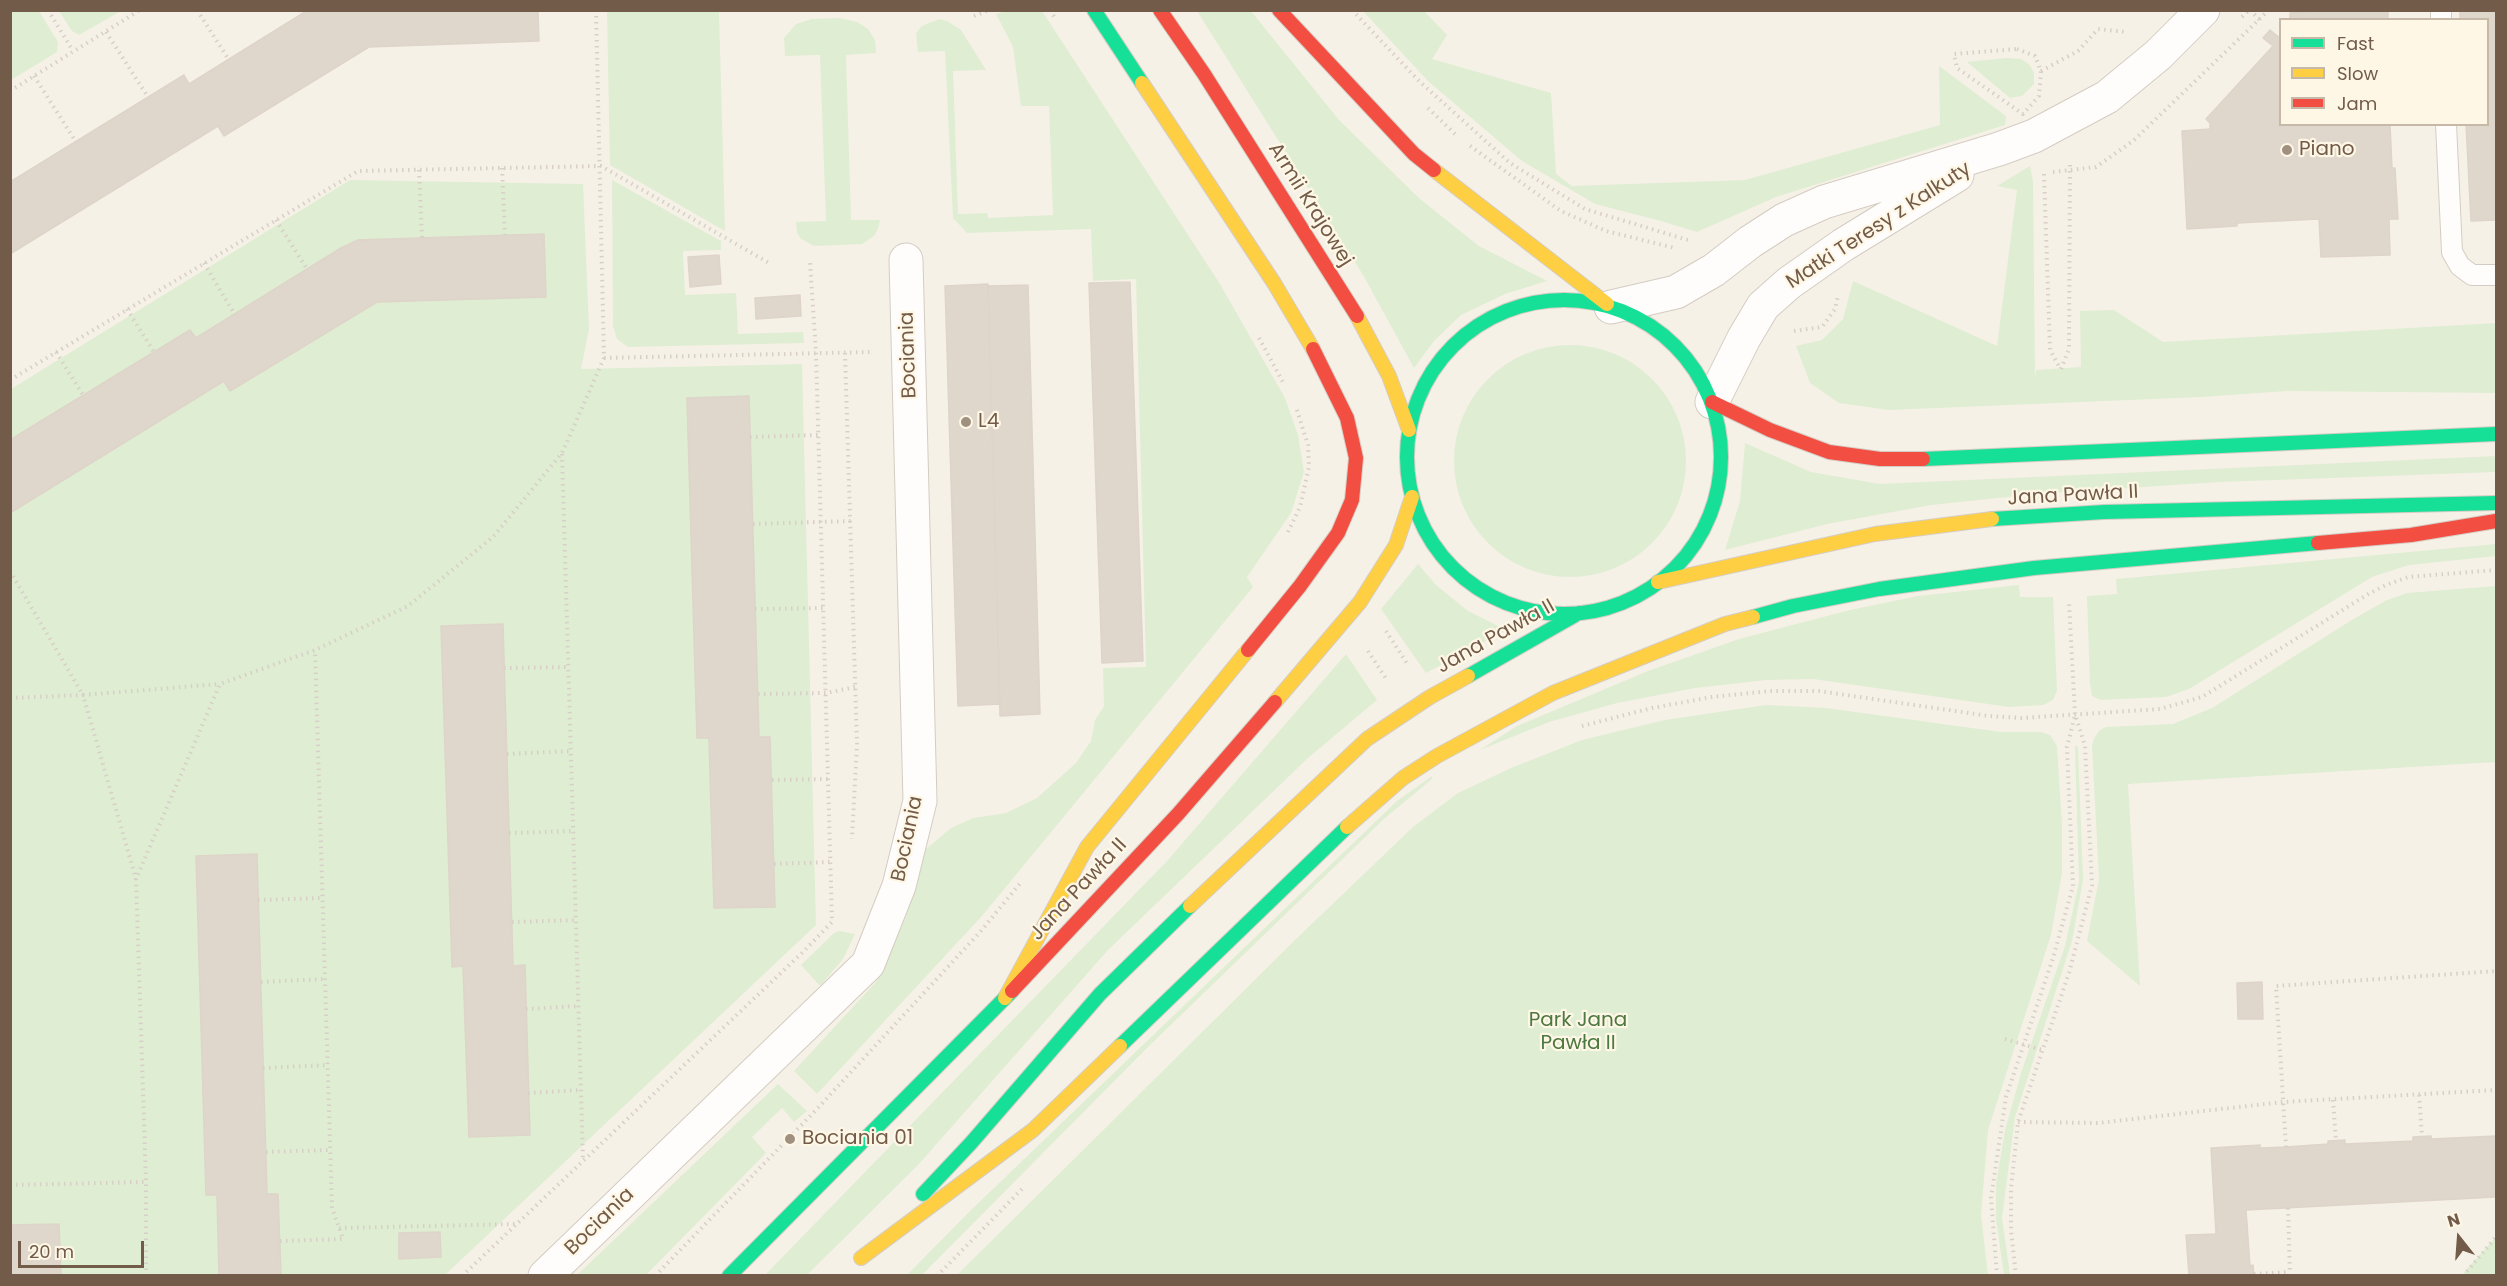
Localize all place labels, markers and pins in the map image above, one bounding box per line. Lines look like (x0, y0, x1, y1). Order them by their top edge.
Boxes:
place label: Piano (2299, 138, 2355, 162)
marker: Piano (2280, 143, 2294, 157)
place label: L4 (978, 410, 999, 434)
marker: L4 (959, 415, 973, 429)
place label: Bociania 01 (802, 1127, 913, 1151)
marker: Bociania 01 (783, 1132, 797, 1146)

